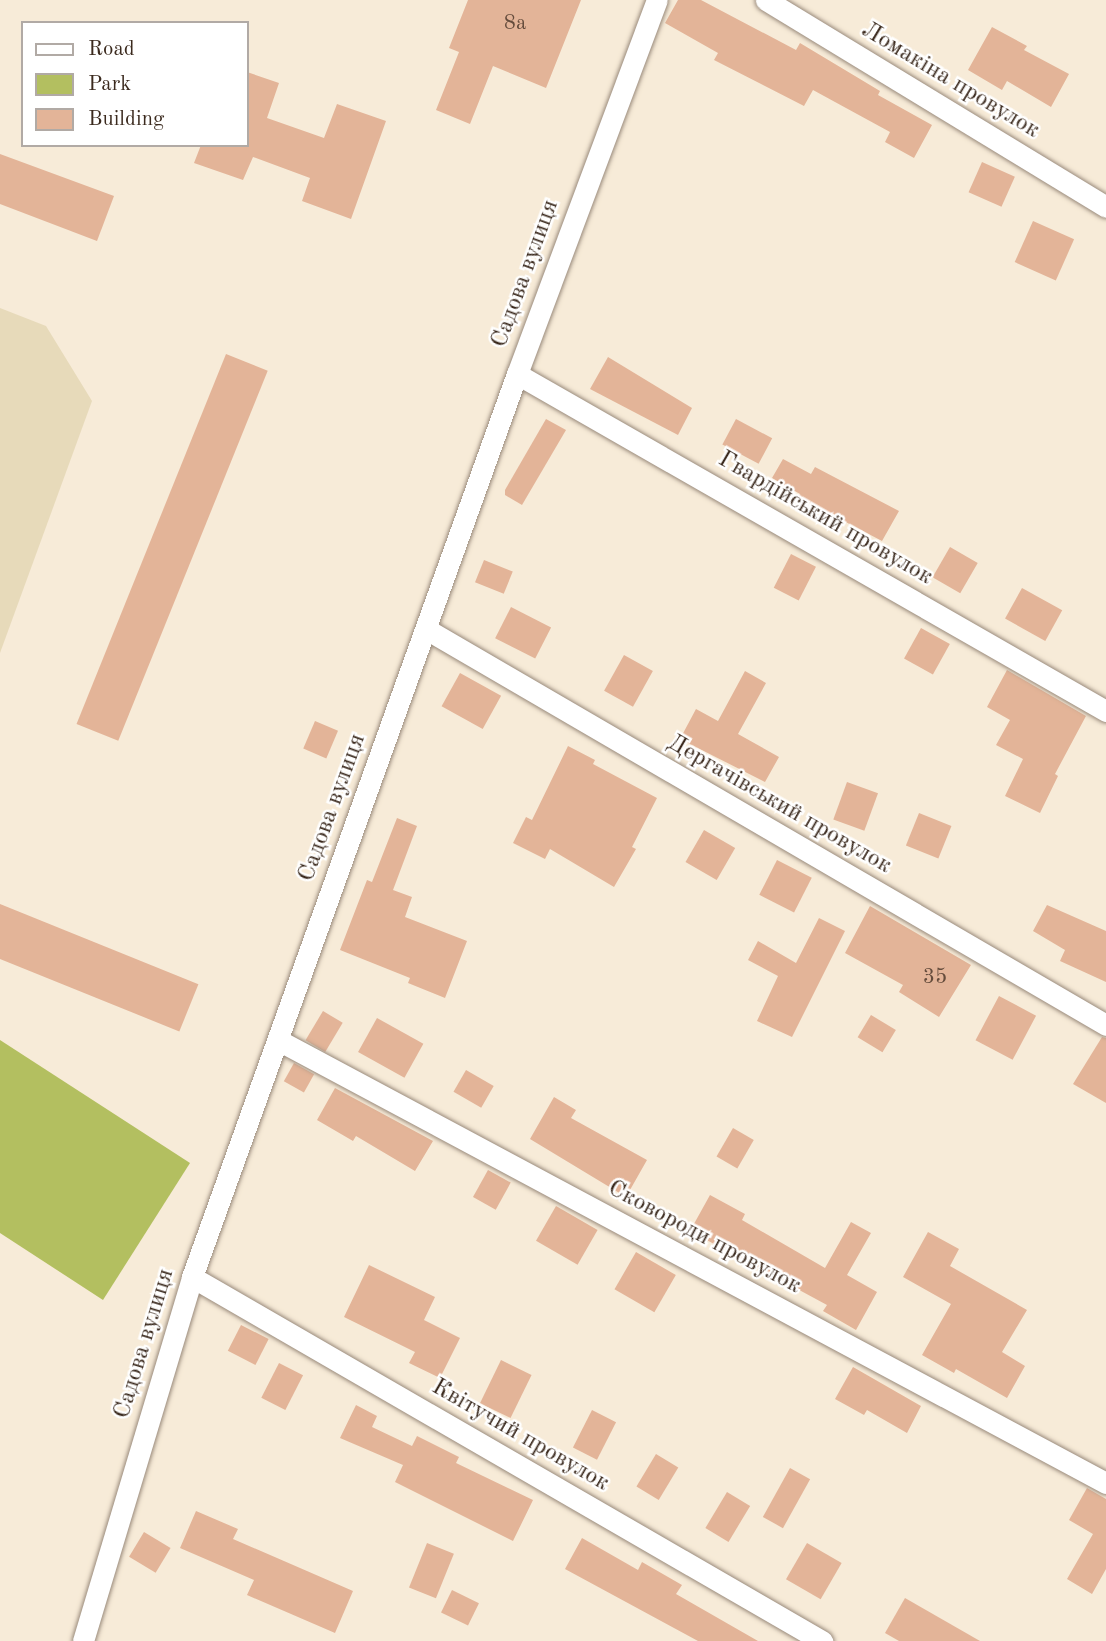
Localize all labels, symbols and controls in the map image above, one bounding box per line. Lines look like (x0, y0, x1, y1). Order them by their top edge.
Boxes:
house number: 8а (504, 11, 526, 37)
street label: Ломакіна провулок (856, 16, 1044, 146)
legend (21, 21, 248, 147)
text: Road (88, 39, 135, 60)
text: Park (88, 74, 131, 95)
text: Building (88, 109, 164, 130)
street label: Садова вулиця (486, 196, 566, 352)
street label: Гвардійський провулок (712, 446, 938, 592)
street label: Дергачівський провулок (662, 729, 896, 881)
street label: Садова вулиця (293, 730, 373, 886)
house number: 35 (923, 965, 947, 991)
street label: Сковороди провулок (602, 1175, 806, 1301)
street label: Садова вулиця (109, 1266, 181, 1422)
street label: Квітучий провулок (426, 1373, 614, 1499)

